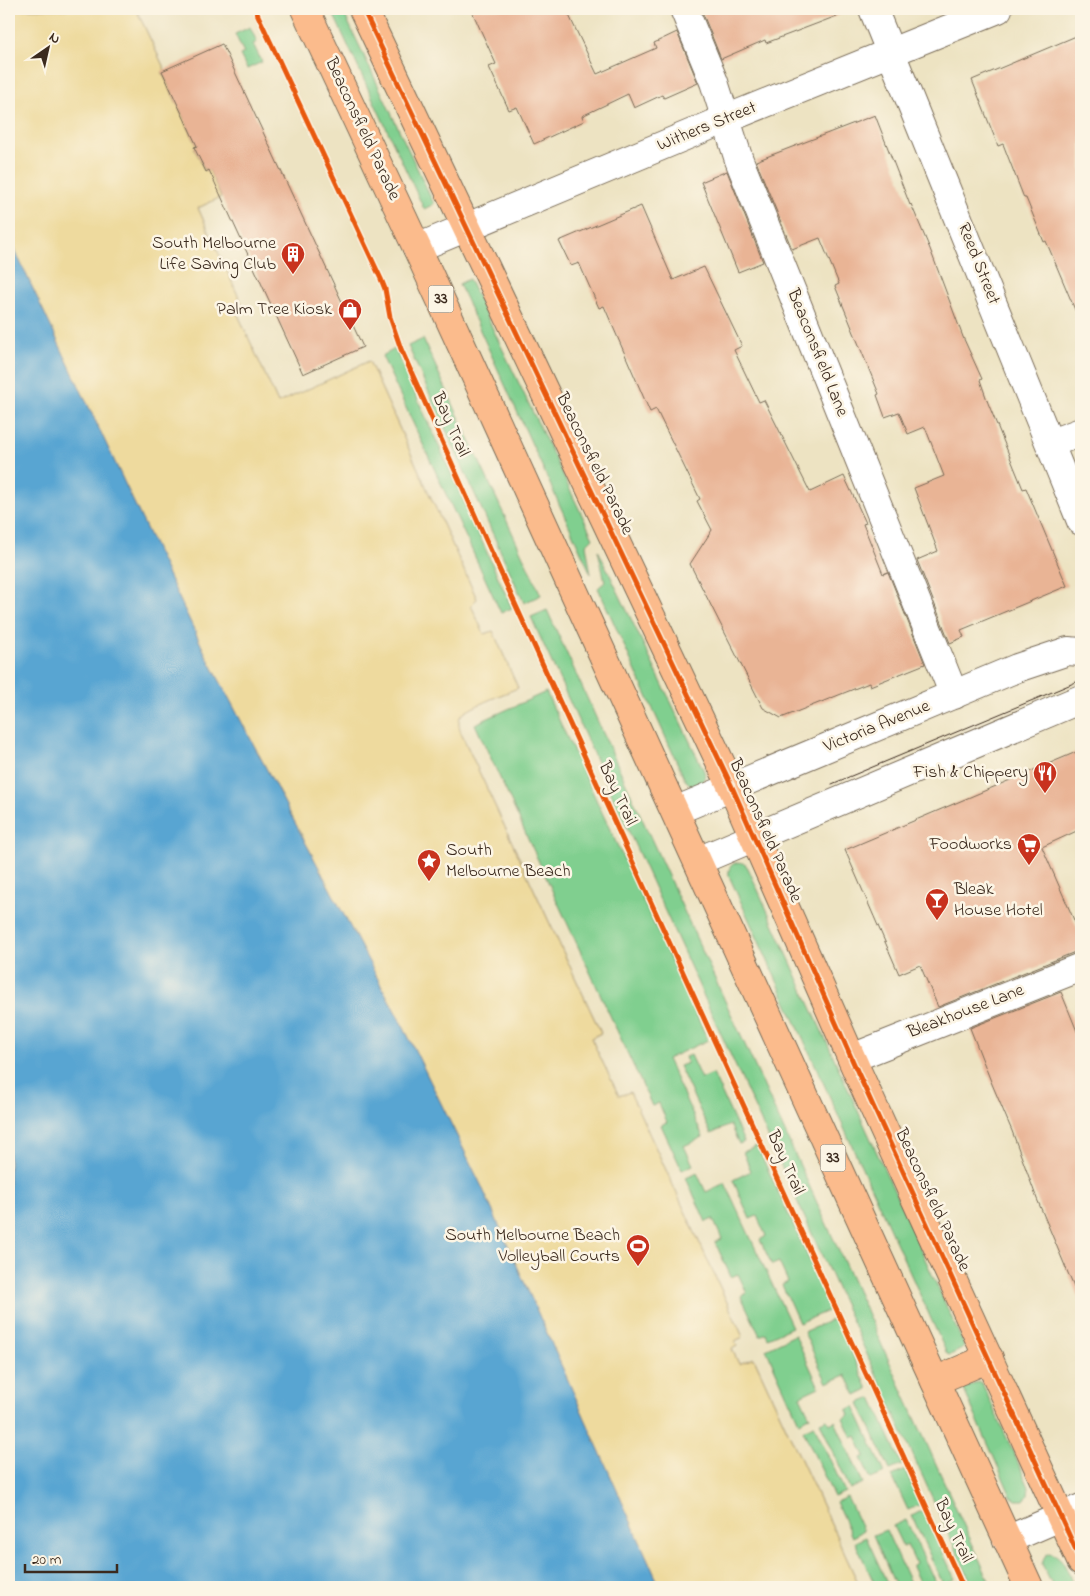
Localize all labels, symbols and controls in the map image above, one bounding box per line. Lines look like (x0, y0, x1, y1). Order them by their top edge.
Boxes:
north arrow (22, 22, 72, 72)
text: N (45, 27, 64, 50)
street label: Beaconsfield Parade (317, 52, 407, 206)
street label: Withers Street (653, 95, 761, 159)
street label: Reed Street (950, 219, 1006, 309)
place label: South Melbourne Life Saving Club (152, 231, 277, 279)
building icon: South Melbourne Life Saving Club (280, 241, 306, 275)
street label: Beaconsfield Lane (779, 284, 855, 422)
road number: 33 (428, 286, 454, 312)
place label: Palm Tree Kiosk (217, 297, 332, 323)
shop icon: Palm Tree Kiosk (337, 297, 363, 331)
street label: Bay Trail (424, 388, 476, 461)
street label: Beaconsfield Parade (548, 388, 640, 540)
street label: Victoria Avenue (819, 693, 935, 761)
street label: Beaconsfield Parade (721, 754, 809, 908)
street label: Bay Trail (590, 757, 643, 830)
place label: Fish & Chippery (912, 760, 1028, 786)
restaurant icon: Fish & Chippery (1032, 760, 1058, 794)
place label: Foodworks (929, 832, 1012, 858)
supermarket icon: Foodworks (1016, 832, 1042, 866)
place label: South Melbourne Beach (446, 838, 571, 885)
place icon: South Melbourne Beach (416, 848, 442, 882)
place label: Bleak House Hotel (953, 877, 1043, 924)
bar icon: Bleak House Hotel (924, 887, 950, 921)
street label: Bleakhouse Lane (903, 978, 1029, 1047)
street label: Beaconsfield Parade (887, 1123, 977, 1277)
street label: Bay Trail (759, 1126, 811, 1199)
road number: 33 (820, 1144, 846, 1172)
place label: South Melbourne Beach Volleyball Courts (445, 1223, 620, 1270)
sports icon: South Melbourne Beach Volleyball Courts (625, 1233, 651, 1267)
street label: Bay Trail (926, 1494, 979, 1567)
scale bar (25, 1541, 118, 1573)
text: 20 m (32, 1549, 62, 1571)

